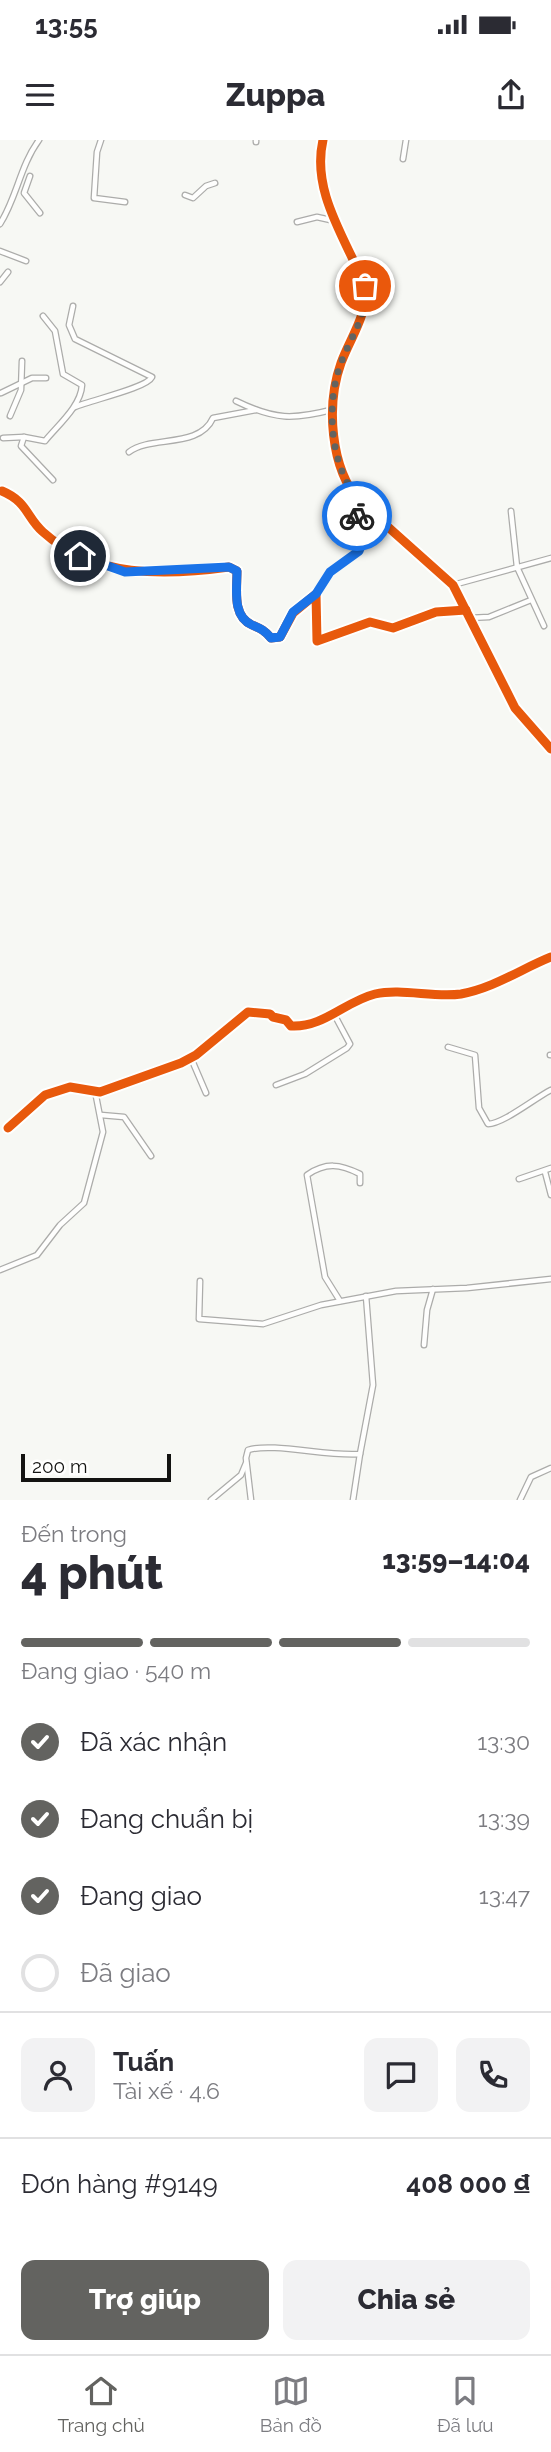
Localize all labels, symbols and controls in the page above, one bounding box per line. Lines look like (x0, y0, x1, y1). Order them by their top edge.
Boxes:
text: 13:55 (35, 10, 98, 40)
icon: menu (21, 76, 59, 114)
text: Zuppa (226, 76, 325, 113)
icon: share (492, 76, 530, 114)
pin (335, 256, 395, 316)
icon: bag (346, 267, 384, 305)
courier (322, 481, 392, 551)
icon: bike (338, 497, 376, 535)
pin (50, 526, 110, 586)
icon: home (61, 537, 99, 575)
scale bar (21, 1451, 172, 1483)
text: 200 m (32, 1455, 87, 1477)
text: Đến trong (21, 1520, 127, 1547)
text: 13:59–14:04 (382, 1545, 530, 1575)
text: 4 phút (21, 1546, 163, 1600)
text: Đang giao · 540 m (21, 1657, 211, 1684)
icon: check (21, 1723, 59, 1761)
text: Đã xác nhận (80, 1727, 227, 1757)
text: 13:30 (477, 1728, 530, 1755)
icon: check (21, 1800, 59, 1838)
text: Đang chuẩn bị (80, 1804, 253, 1834)
text: 13:39 (478, 1805, 530, 1832)
icon: check (21, 1877, 59, 1915)
text: Đang giao (80, 1881, 202, 1911)
text: 13:47 (479, 1882, 530, 1909)
text: Đã giao (80, 1958, 171, 1988)
button: person (21, 2038, 95, 2112)
button: chat (364, 2038, 438, 2112)
button: phone (456, 2038, 530, 2112)
text: Tuấn (113, 2047, 174, 2077)
text: Tài xế · 4.6 (113, 2077, 220, 2104)
text: Đơn hàng #9149 (21, 2169, 218, 2199)
text: 408 000 ₫ (406, 2169, 530, 2199)
button: Trợ giúp (21, 2260, 269, 2340)
button: Chia sẻ (283, 2260, 530, 2340)
tab: Trang chủ (58, 2372, 145, 2436)
tab: Bản đồ (260, 2372, 322, 2436)
tab: Đã lưu (437, 2372, 493, 2436)

